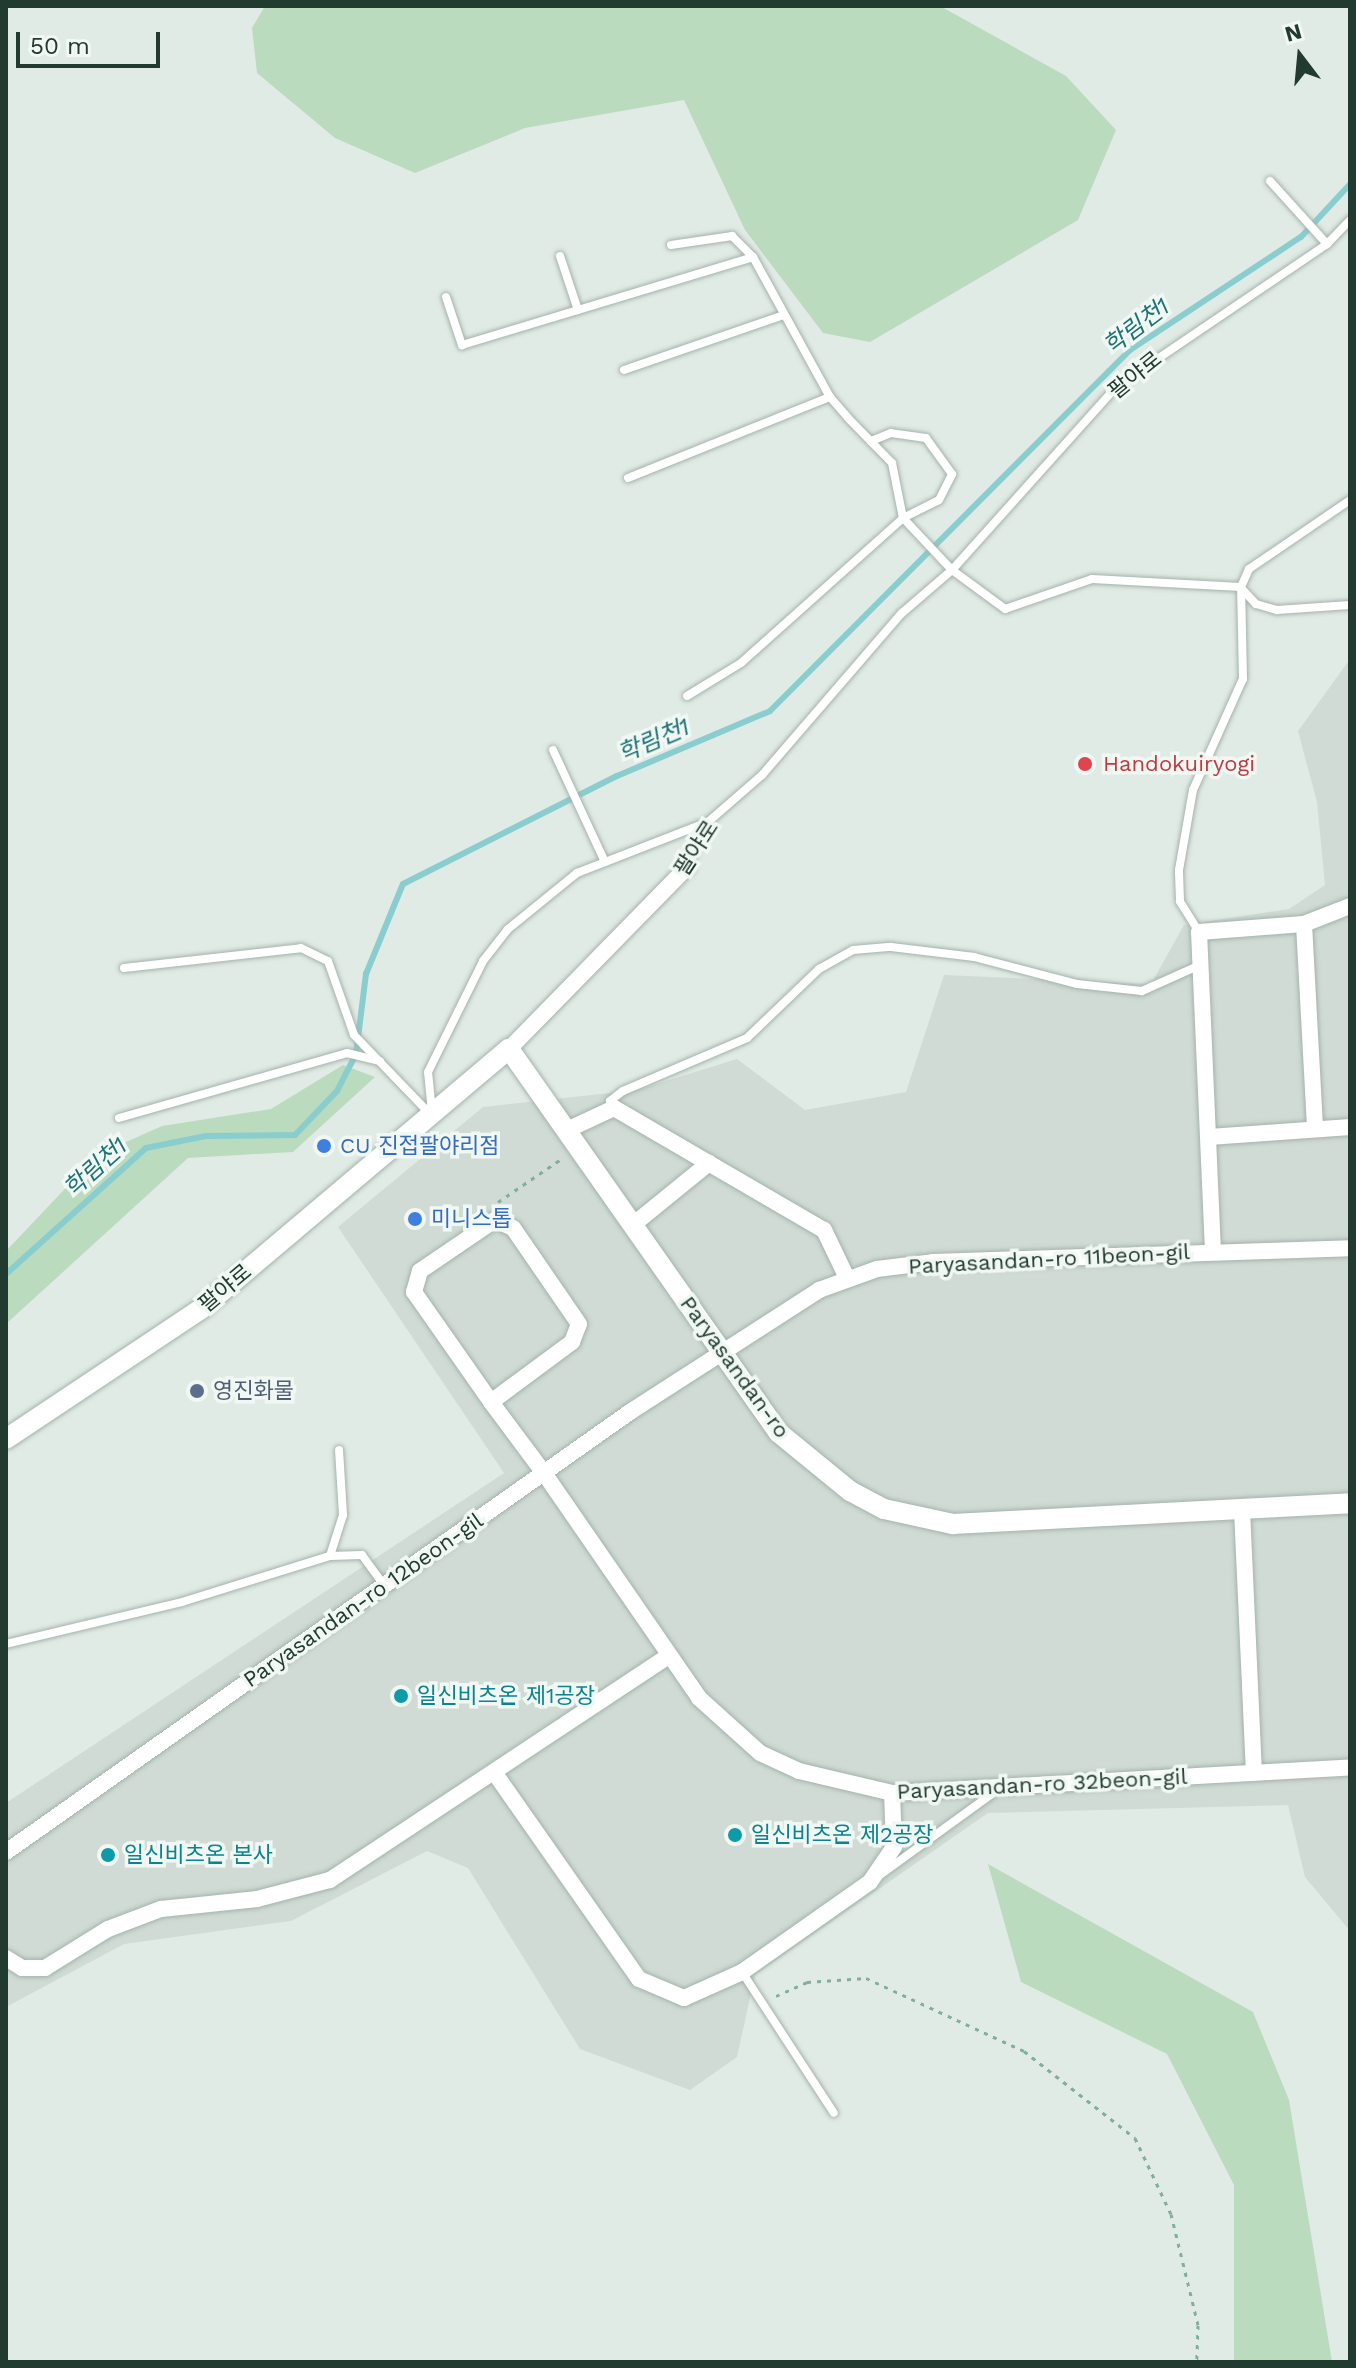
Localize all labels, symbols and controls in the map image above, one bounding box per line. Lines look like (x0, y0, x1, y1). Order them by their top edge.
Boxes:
scale bar (20, 16, 164, 66)
north arrow (1260, 16, 1340, 96)
text: N (1282, 18, 1305, 47)
text: 50 m (30, 32, 90, 60)
water label: 학림천1 (1098, 293, 1176, 361)
street label: 팔야로 (1103, 346, 1167, 404)
water label: 학림천1 (614, 713, 694, 769)
place label: Handokuiryogi (1103, 751, 1255, 777)
marker: Handokuiryogi (1074, 753, 1096, 775)
street label: 팔야로 (668, 815, 724, 881)
water label: 학림천1 (58, 1132, 134, 1204)
place label: CU 진접팔야리점 (340, 1133, 500, 1159)
marker: CU 진접팔야리점 (315, 1137, 333, 1155)
place label: 미니스톱 (431, 1206, 512, 1232)
marker: 미니스톱 (406, 1210, 424, 1228)
street label: Paryasandan-ro 11beon-gil (907, 1238, 1191, 1280)
street label: 팔야로 (193, 1258, 257, 1318)
street label: Paryasandan-ro (675, 1291, 795, 1443)
place label: 영진화물 (213, 1378, 294, 1404)
marker: 영진화물 (188, 1382, 206, 1400)
street label: Paryasandan-ro 12beon-gil (238, 1507, 488, 1693)
place label: 일신비츠온 제1공장 (417, 1683, 595, 1709)
marker: 일신비츠온 제1공장 (392, 1687, 410, 1705)
street label: Paryasandan-ro 32beon-gil (896, 1763, 1188, 1805)
place label: 일신비츠온 제2공장 (751, 1822, 933, 1848)
marker: 일신비츠온 제2공장 (726, 1826, 744, 1844)
place label: 일신비츠온 본사 (124, 1842, 273, 1868)
marker: 일신비츠온 본사 (99, 1846, 117, 1864)

